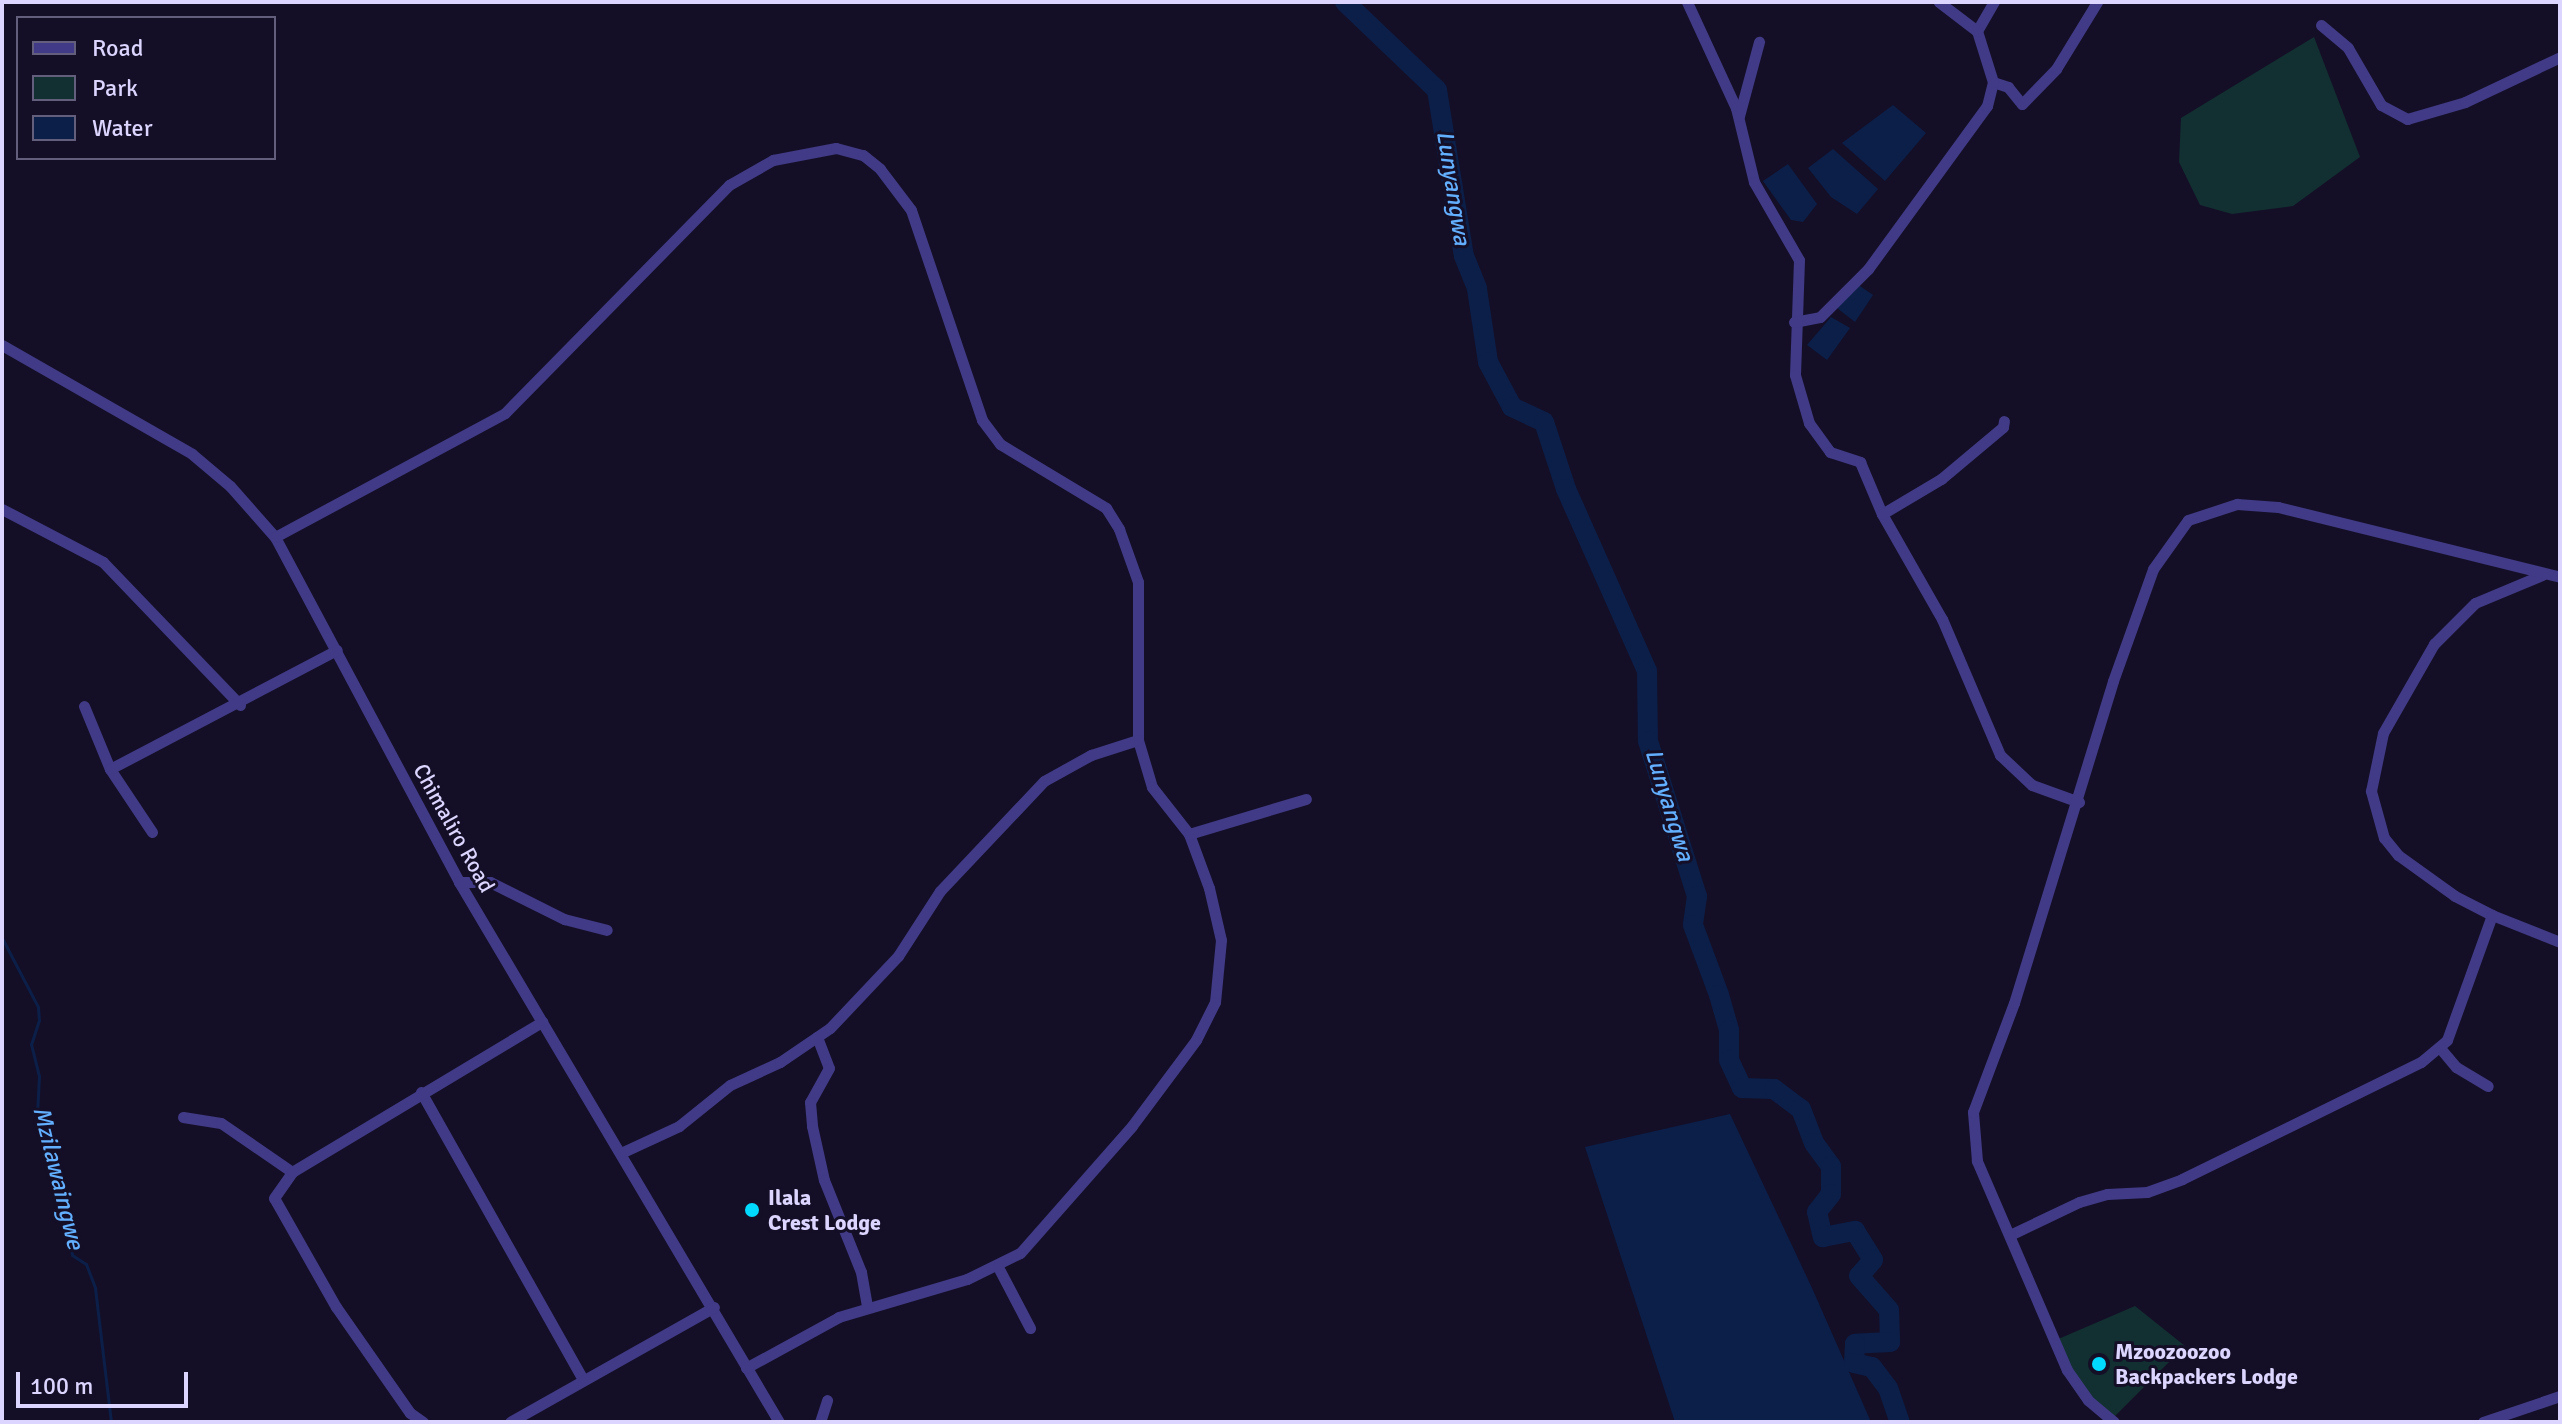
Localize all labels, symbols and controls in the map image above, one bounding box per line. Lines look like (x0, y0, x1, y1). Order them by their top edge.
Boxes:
legend (16, 16, 276, 160)
text: Road (92, 33, 143, 63)
text: Park (92, 73, 138, 103)
text: Water (92, 113, 152, 143)
water label: Lunyangwa (1430, 129, 1476, 247)
water label: Lunyangwa (1638, 745, 1700, 865)
street label: Chimaliro Road (408, 759, 500, 897)
water label: Mzilawaingwe (26, 1104, 90, 1252)
place label: Ilala Crest Lodge (768, 1184, 881, 1236)
marker: Ilala Crest Lodge (743, 1201, 761, 1219)
place label: Mzoozoozoo Backpackers Lodge (2115, 1338, 2298, 1390)
marker: Mzoozoozoo Backpackers Lodge (2090, 1355, 2108, 1373)
scale bar (20, 1356, 192, 1406)
text: 100 m (30, 1371, 93, 1401)

